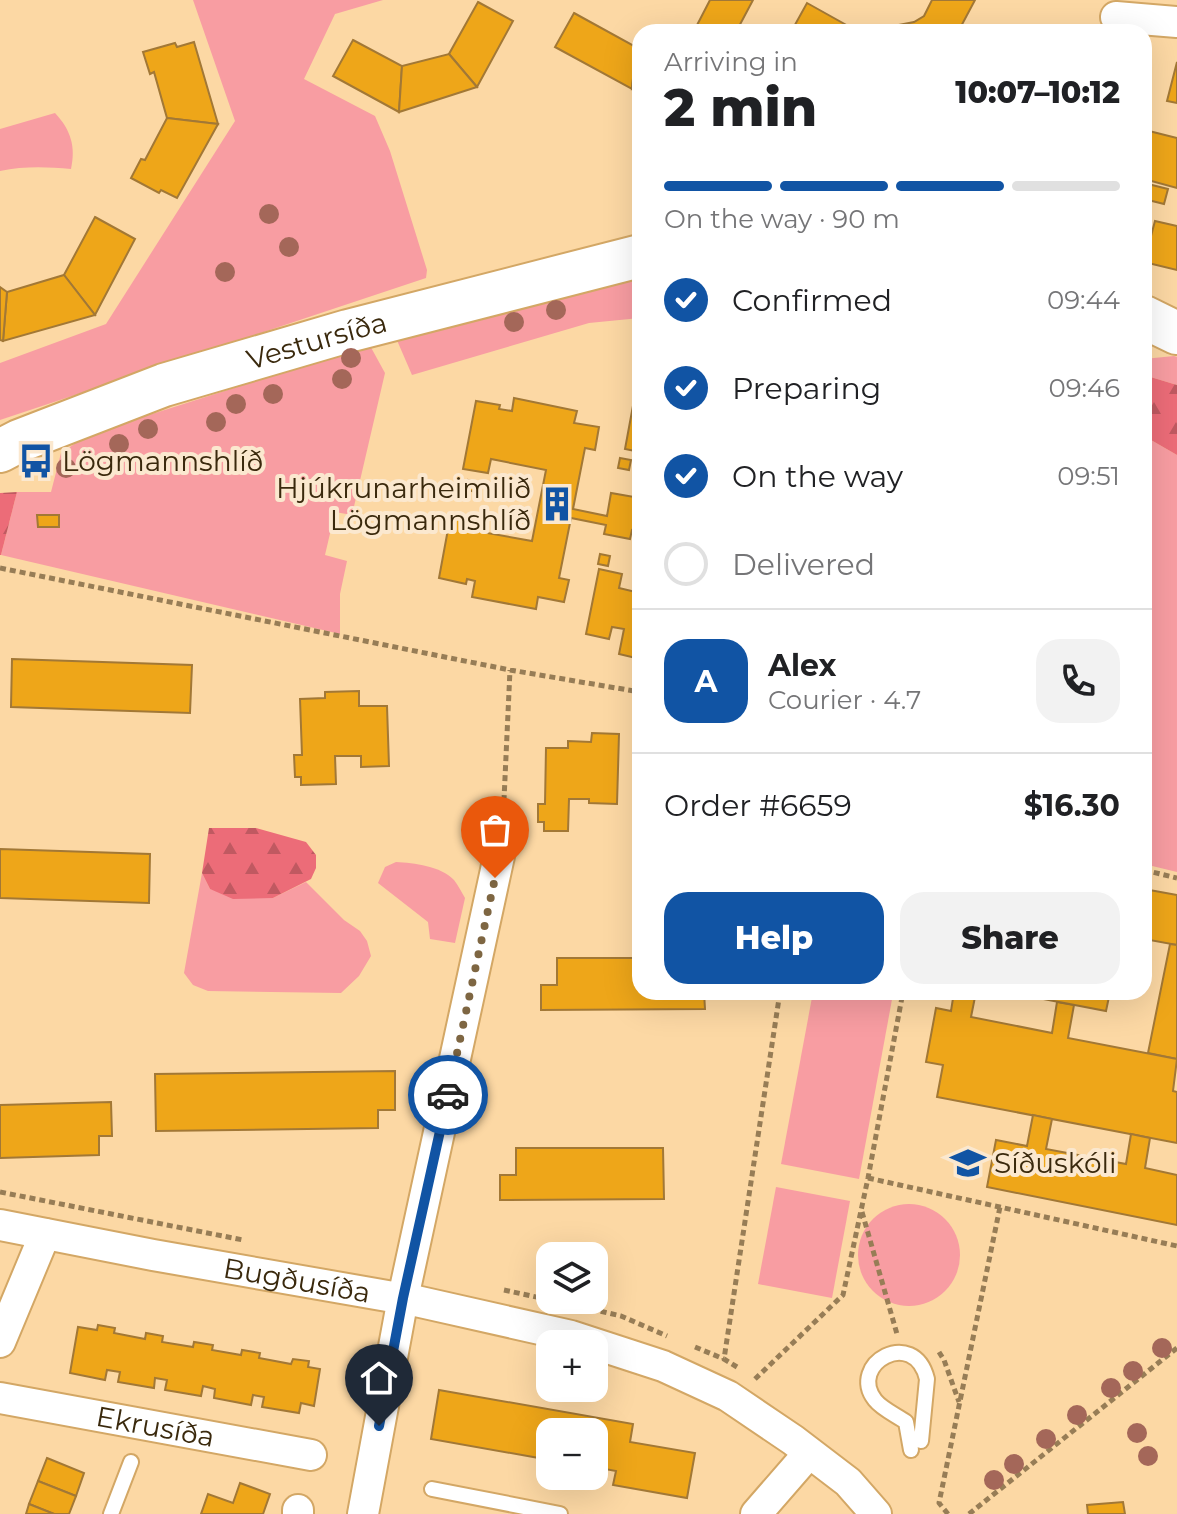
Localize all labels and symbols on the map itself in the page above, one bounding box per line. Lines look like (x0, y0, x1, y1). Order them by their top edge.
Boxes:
street label: Vestursíða (243, 305, 390, 377)
bus stop icon: Lögmannshlíð (17, 442, 55, 480)
place label: Lögmannshlíð (62, 444, 263, 478)
place label: Hjúkrunarheimilið Lögmannshlíð (276, 471, 531, 537)
building icon: Hjúkrunarheimilið Lögmannshlíð (538, 485, 576, 523)
pin (461, 796, 529, 878)
courier (408, 1055, 488, 1135)
school or university icon: Síðuskóli (949, 1144, 987, 1182)
place label: Síðuskóli (994, 1146, 1117, 1180)
street label: Bugðusíða (221, 1251, 373, 1310)
pin (345, 1344, 413, 1426)
street label: Ekrusíða (94, 1399, 217, 1454)

